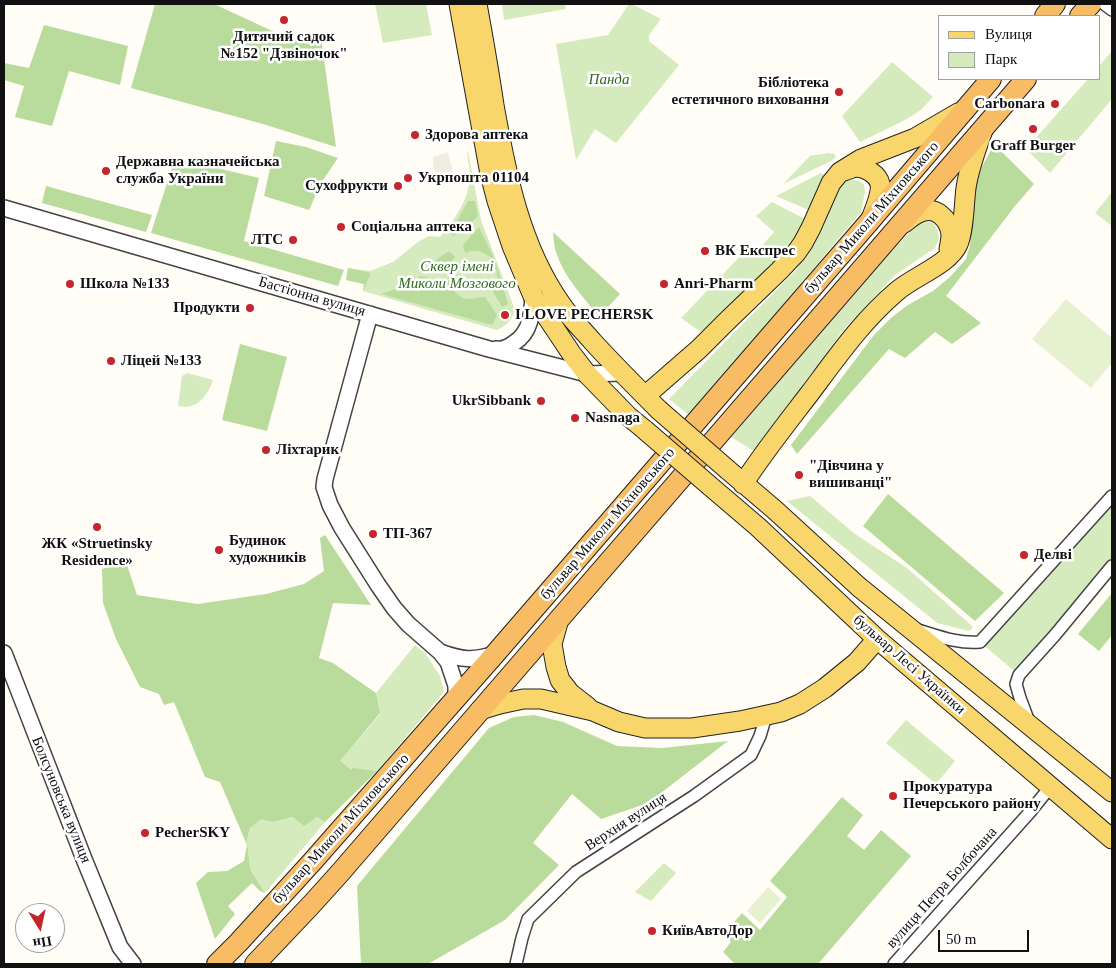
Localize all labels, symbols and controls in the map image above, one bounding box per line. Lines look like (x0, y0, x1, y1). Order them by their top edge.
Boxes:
marker: Дитячий садок №152 "Дзвіночок" (278, 14, 290, 26)
legend (938, 15, 1101, 80)
text: Вулиця (985, 26, 1032, 42)
place label: Дитячий садок №152 "Дзвіночок" (220, 28, 348, 63)
text: Парк (985, 51, 1017, 67)
park label: Панда (589, 71, 629, 89)
place label: Бібліотека естетичного виховання (671, 74, 829, 109)
marker: Бібліотека естетичного виховання (833, 86, 845, 98)
place label: Carbonara (974, 95, 1045, 113)
marker: Carbonara (1049, 98, 1061, 110)
marker: Graff Burger (1027, 123, 1039, 135)
place label: Здорова аптека (425, 126, 528, 144)
marker: Здорова аптека (409, 129, 421, 141)
place label: Graff Burger (990, 137, 1076, 155)
street label: бульвар Миколи Міхновського (801, 138, 943, 298)
place label: Державна казначейська служба України (116, 153, 280, 188)
marker: Державна казначейська служба України (100, 165, 112, 177)
place label: Укрпошта 01104 (418, 169, 529, 187)
marker: Укрпошта 01104 (402, 172, 414, 184)
place label: Сухофрукти (305, 177, 388, 195)
marker: Сухофрукти (392, 180, 404, 192)
place label: Соціальна аптека (351, 218, 472, 236)
marker: Соціальна аптека (335, 221, 347, 233)
place label: ЛТС (251, 231, 283, 249)
marker: ЛТС (287, 234, 299, 246)
place label: ВК Експрес (715, 242, 795, 260)
marker: ВК Експрес (699, 245, 711, 257)
park label: Сквер імені Миколи Мозгового (398, 258, 516, 293)
street label: Бастіонна вулиця (256, 273, 368, 321)
place label: Школа №133 (80, 275, 169, 293)
place label: Anri-Pharm (674, 275, 753, 293)
marker: Школа №133 (64, 278, 76, 290)
marker: Anri-Pharm (658, 278, 670, 290)
place label: Продукти (173, 299, 240, 317)
marker: Продукти (244, 302, 256, 314)
place label: I LOVE PECHERSK (515, 306, 653, 324)
marker: I LOVE PECHERSK (499, 309, 511, 321)
place label: Ліцей №133 (121, 352, 202, 370)
marker: Ліцей №133 (105, 355, 117, 367)
place label: UkrSibbank (452, 392, 531, 410)
marker: UkrSibbank (535, 395, 547, 407)
place label: Nasnaga (585, 409, 640, 427)
marker: Nasnaga (569, 412, 581, 424)
place label: Ліхтарик (276, 441, 339, 459)
marker: Ліхтарик (260, 444, 272, 456)
street label: бульвар Миколи Міхновського (537, 444, 679, 604)
place label: "Дівчина у вишиванці" (809, 457, 892, 492)
marker: "Дівчина у вишиванці" (793, 469, 805, 481)
marker: ЖК «Struetinsky Residence» (91, 521, 103, 533)
place label: ТП-367 (383, 525, 432, 543)
marker: ТП-367 (367, 528, 379, 540)
place label: Будинок художників (229, 532, 306, 567)
place label: ЖК «Struetinsky Residence» (41, 535, 153, 570)
marker: Будинок художників (213, 544, 225, 556)
place label: Делві (1034, 546, 1072, 564)
marker: Делві (1018, 549, 1030, 561)
street label: бульвар Лесі Українки (849, 611, 969, 719)
street label: Болсуновська вулиця (27, 734, 95, 866)
street label: бульвар Миколи Міхновського (269, 750, 413, 908)
place label: Прокуратура Печерського району (903, 778, 1041, 813)
street label: Верхня вулиця (582, 789, 670, 855)
marker: Прокуратура Печерського району (887, 790, 899, 802)
place label: PecherSKY (155, 824, 230, 842)
street label: вулиця Петра Болбочана (883, 824, 1001, 952)
marker: PecherSKY (139, 827, 151, 839)
north arrow (15, 903, 65, 953)
scale bar (941, 920, 1032, 952)
place label: КиївАвтоДор (662, 922, 753, 940)
marker: КиївАвтоДор (646, 925, 658, 937)
text: 50 m (946, 931, 976, 947)
text: Пн (32, 933, 53, 951)

